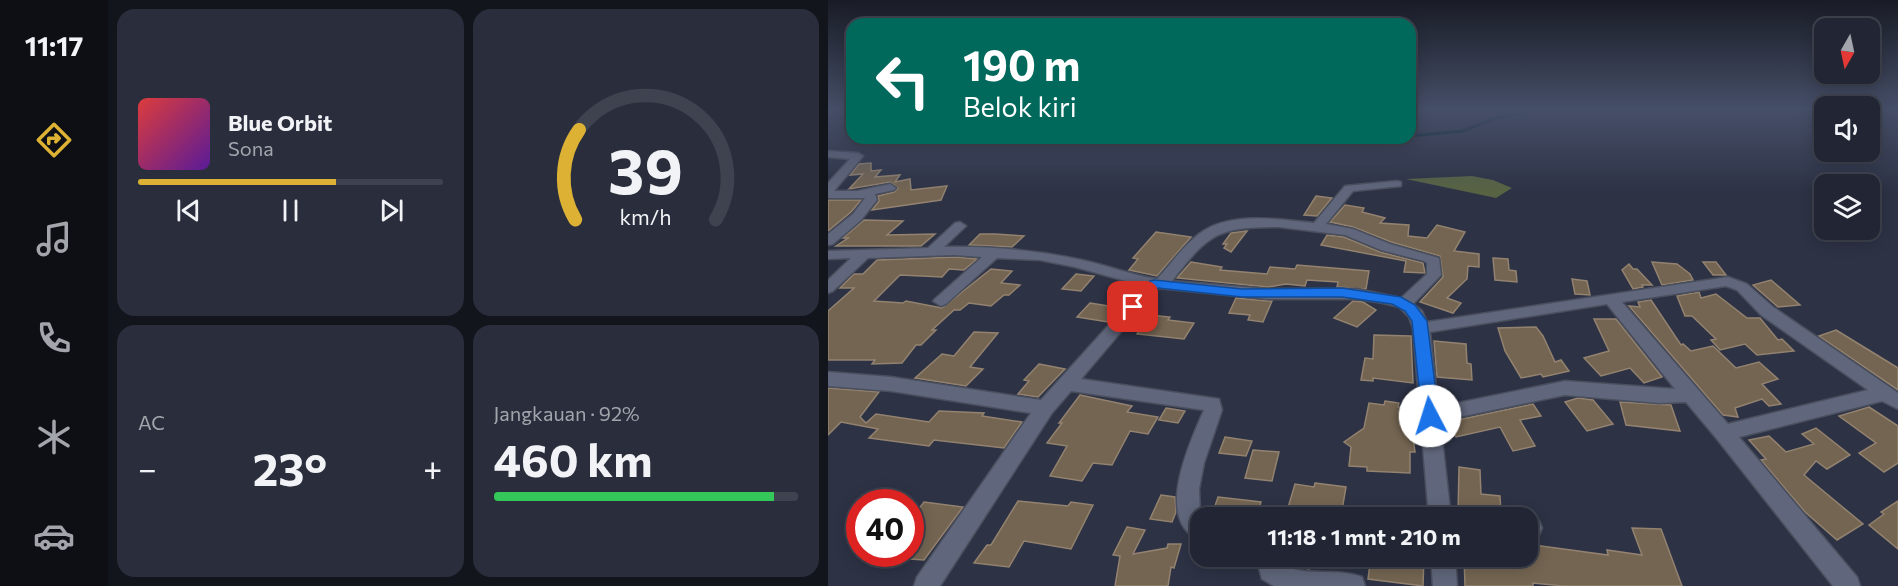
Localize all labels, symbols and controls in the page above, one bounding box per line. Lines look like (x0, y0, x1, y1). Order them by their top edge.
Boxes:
north arrow (1814, 18, 1880, 84)
map controls (1814, 18, 1880, 240)
text: 11:17 (25, 29, 83, 62)
text: 190 m (963, 38, 1081, 90)
icon: left (864, 42, 942, 120)
text: Belok kiri (963, 90, 1077, 123)
button: sound (1814, 96, 1880, 162)
text: Blue Orbit (228, 109, 332, 136)
icon: directions (33, 119, 75, 161)
text: 39 (608, 131, 683, 207)
text: Sona (228, 136, 274, 160)
button: layers (1814, 174, 1880, 240)
icon: previous (172, 194, 205, 227)
icon: pause (274, 194, 307, 227)
icon: next (375, 194, 408, 227)
text: km/h (620, 203, 672, 229)
icon: music (33, 218, 75, 260)
pin (1107, 281, 1158, 332)
icon: arrive (1116, 290, 1149, 323)
icon: phone (33, 317, 75, 359)
position arrow (1398, 384, 1462, 448)
text: Jangkauan · 92% (494, 401, 640, 425)
text: AC (138, 410, 165, 434)
icon: climate (33, 416, 75, 458)
text: 460 km (494, 431, 652, 486)
text: 23° (253, 440, 327, 495)
text: − (138, 447, 157, 488)
text: + (423, 447, 442, 488)
speed limit sign: 40 (846, 489, 924, 567)
icon: car (33, 515, 75, 557)
text: 11:18 · 1 mnt · 210 m (1267, 523, 1461, 550)

